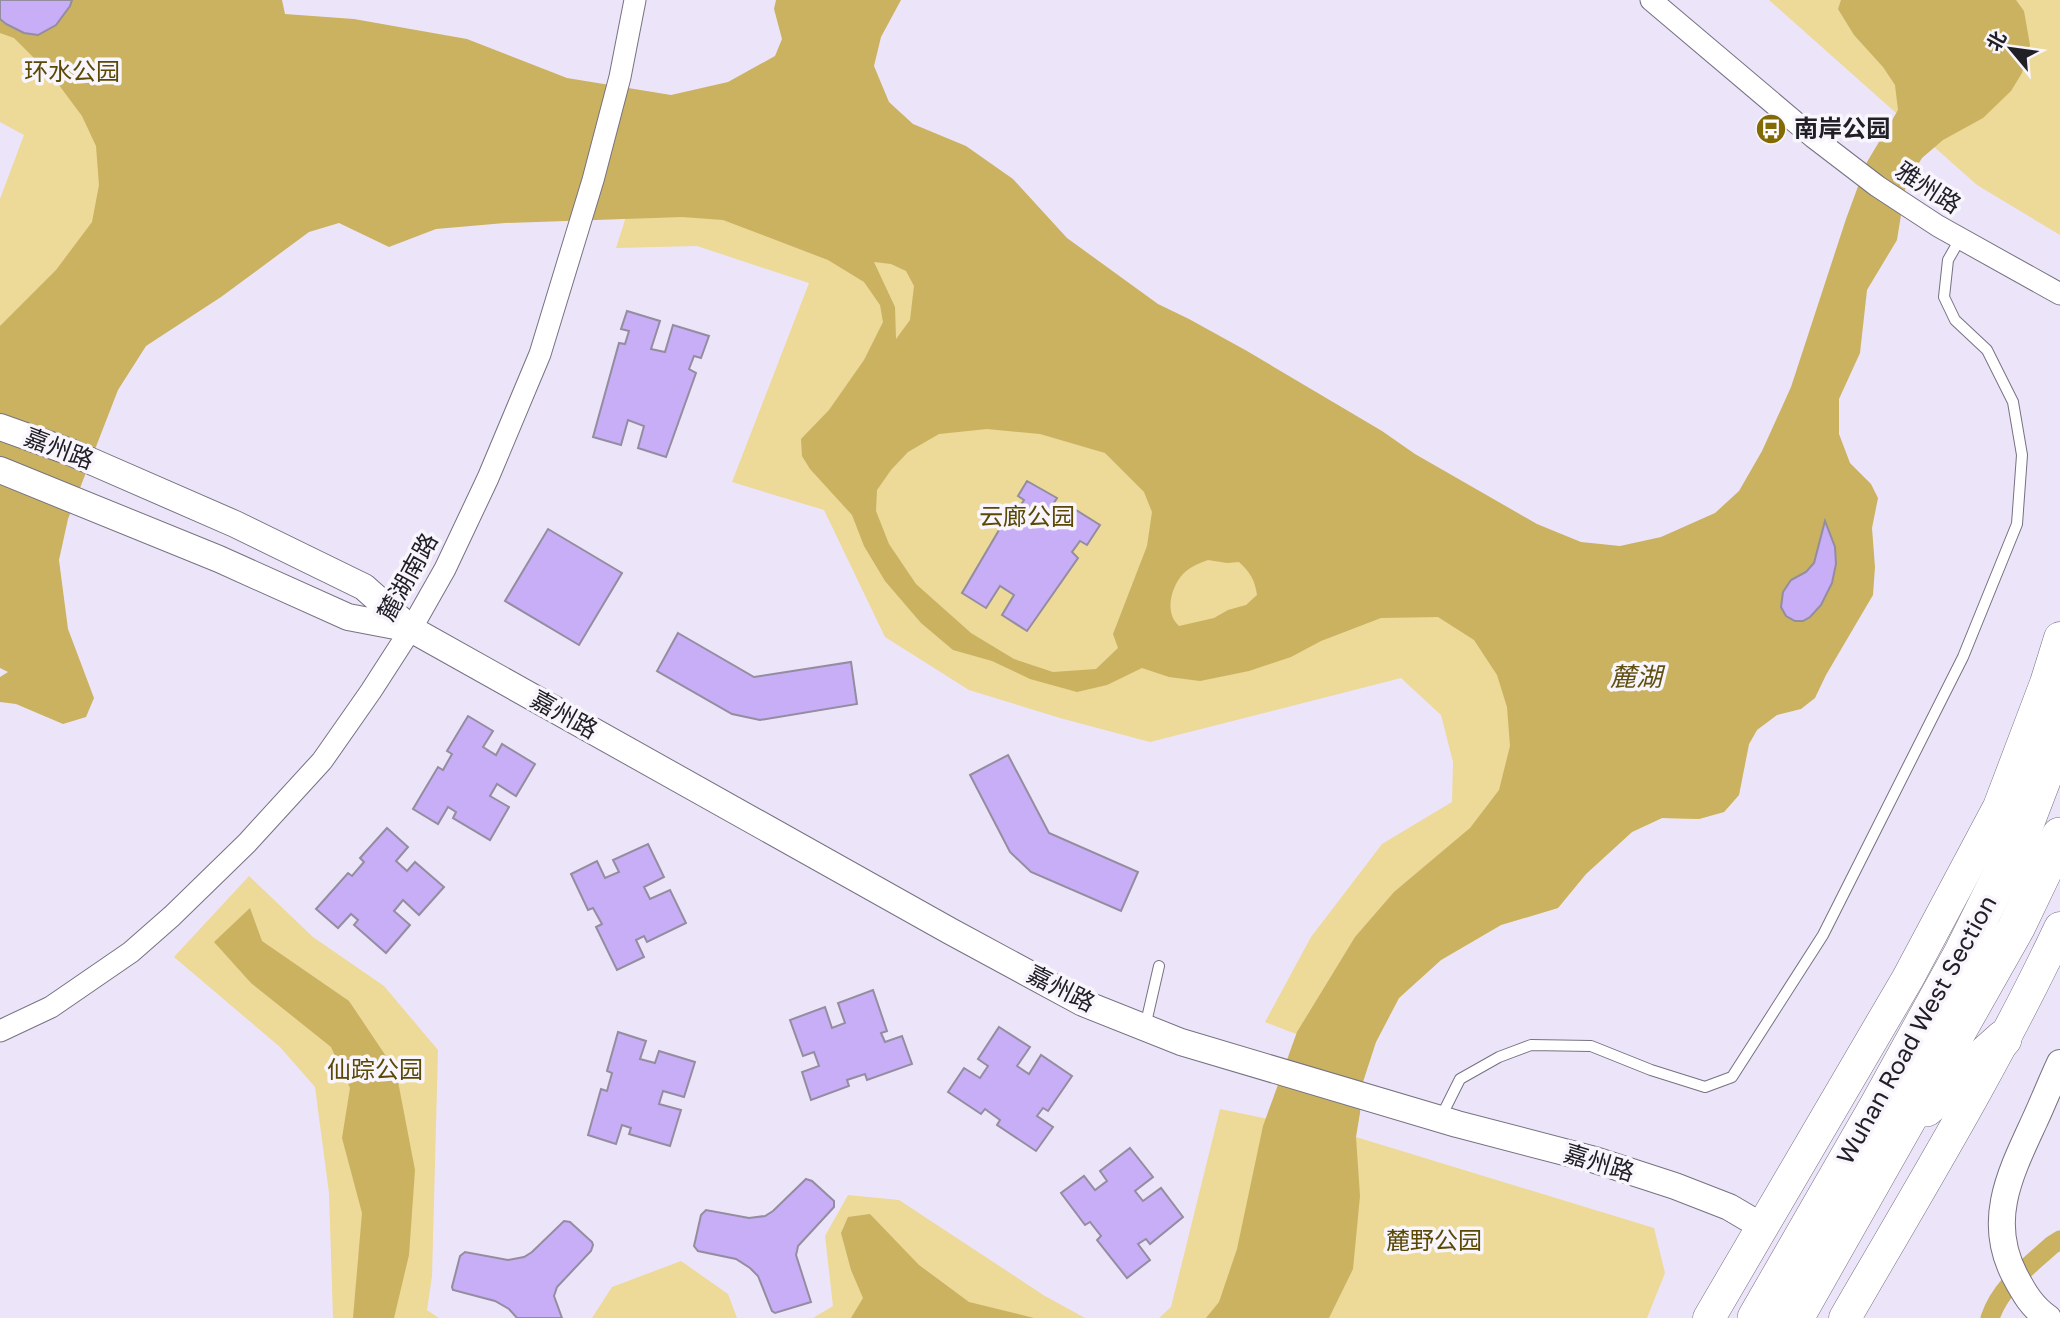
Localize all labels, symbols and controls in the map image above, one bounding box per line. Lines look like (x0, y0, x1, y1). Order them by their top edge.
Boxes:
north arrow (1976, 14, 2046, 84)
text: 北 (1981, 27, 2010, 54)
park label: 环水公园 (24, 56, 120, 85)
bus stop icon: 南岸公园 (1754, 112, 1788, 146)
place label: 南岸公园 (1794, 113, 1890, 142)
street label: 雅州路 (1891, 155, 1967, 219)
street label: 嘉州路 (21, 421, 98, 474)
park label: 云廊公园 (979, 501, 1075, 530)
street label: 麓湖南路 (371, 527, 443, 625)
water label: 麓湖 (1610, 661, 1666, 692)
street label: 嘉州路 (526, 684, 603, 744)
street label: Wuhan Road West Section (1830, 890, 2002, 1169)
street label: 嘉州路 (1023, 958, 1100, 1017)
park label: 仙踪公园 (327, 1054, 423, 1083)
street label: 嘉州路 (1561, 1137, 1638, 1186)
park label: 麓野公园 (1386, 1225, 1482, 1254)

